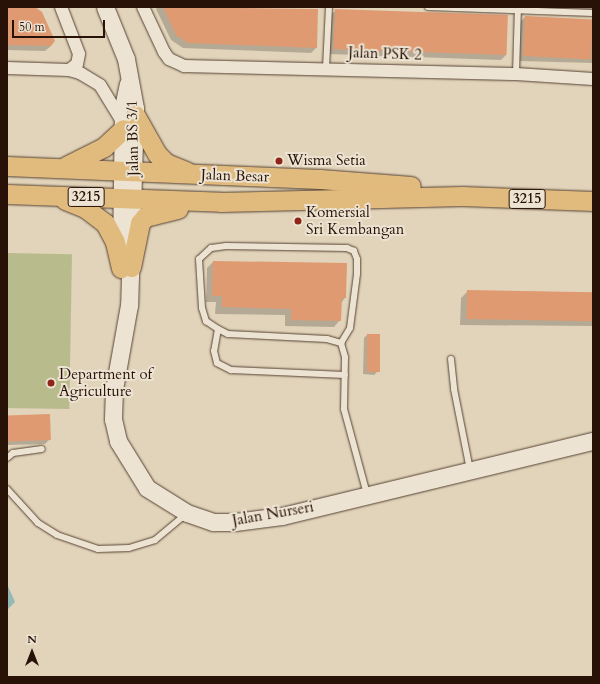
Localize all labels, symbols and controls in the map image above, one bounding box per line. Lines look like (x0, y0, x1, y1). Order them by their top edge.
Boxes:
scale bar (14, 12, 107, 38)
text: 50 m (19, 19, 45, 35)
street label: Jalan PSK 2 (348, 44, 422, 64)
street label: Jalan BS 3/1 (123, 100, 143, 176)
place label: Wisma Setia (287, 152, 366, 170)
marker: Wisma Setia (274, 156, 284, 166)
street label: Jalan Besar (201, 166, 269, 186)
road number: 3215 (67, 185, 105, 209)
road number: 3215 (508, 187, 546, 211)
place label: Komersial Sri Kembangan (306, 203, 404, 238)
marker: Komersial Sri Kembangan (293, 216, 303, 226)
place label: Department of Agriculture (59, 365, 152, 400)
marker: Department of Agriculture (46, 378, 56, 388)
street label: Jalan Nurseri (231, 498, 315, 530)
north arrow (12, 632, 52, 672)
text: N (27, 632, 37, 647)

